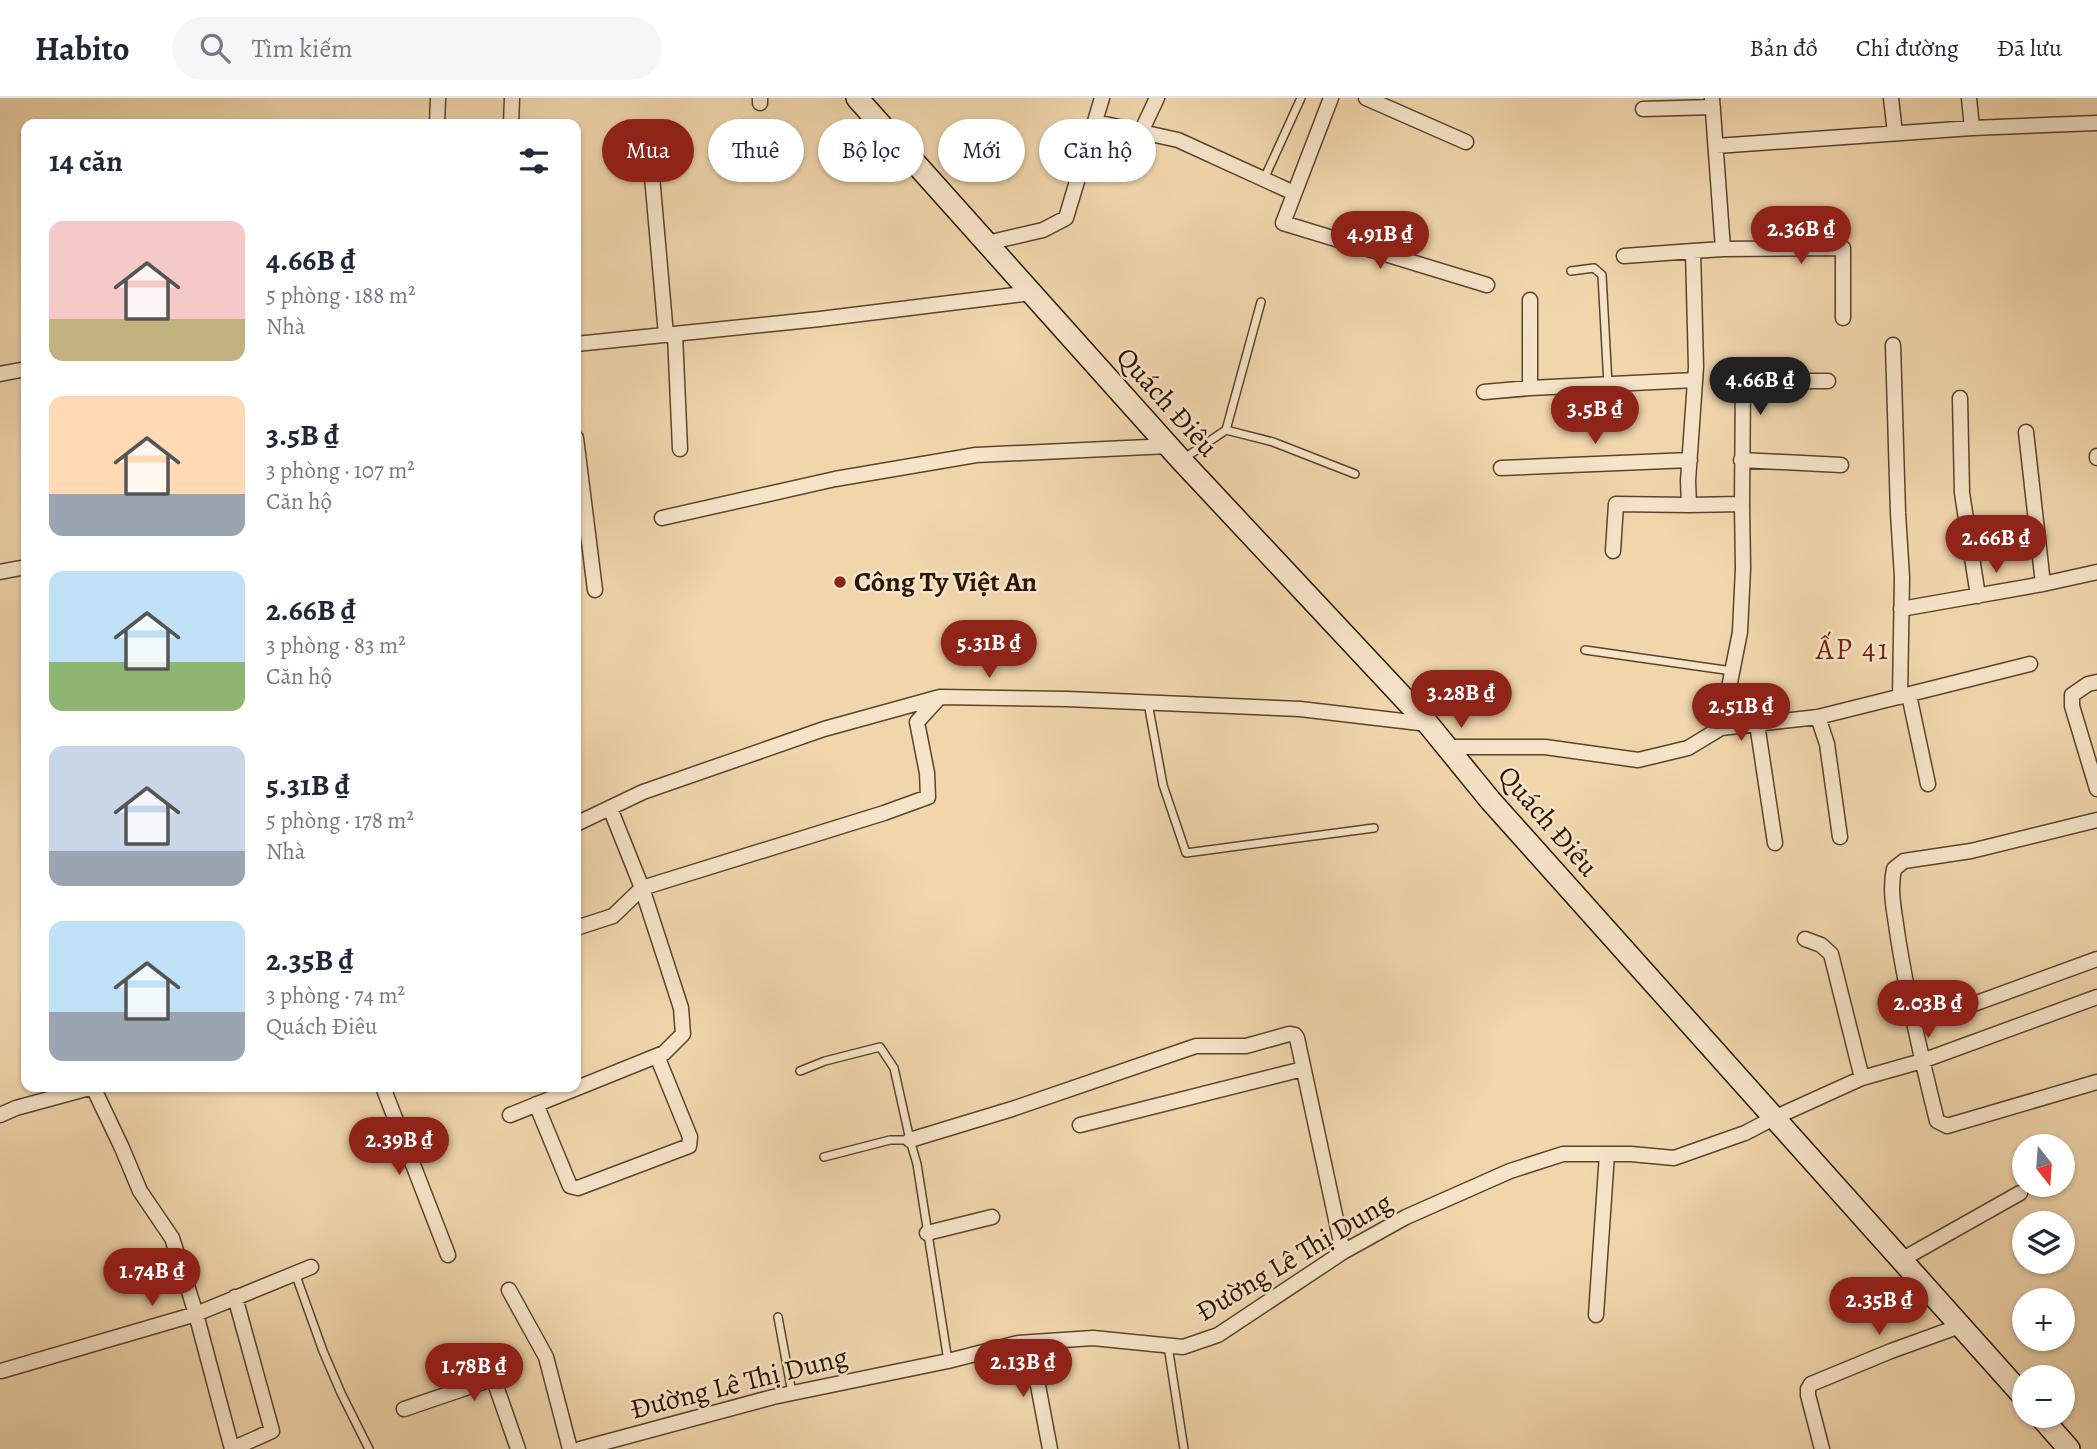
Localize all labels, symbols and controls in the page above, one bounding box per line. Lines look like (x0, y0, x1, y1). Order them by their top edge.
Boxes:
search box (172, 17, 662, 80)
text: Habito (35, 26, 130, 71)
icon: search (196, 29, 234, 67)
text: Tìm kiếm (252, 31, 353, 66)
text: Bản đồ (1750, 32, 1818, 64)
text: Chỉ đường (1856, 32, 1959, 64)
text: Đã lưu (1997, 32, 2062, 64)
chip: Mua (602, 119, 694, 182)
chip: Thuê (708, 119, 804, 182)
chip: Bộ lọc (818, 119, 924, 182)
chip: Mới (938, 119, 1025, 182)
chip: Căn hộ (1039, 119, 1156, 182)
text: 14 căn (49, 141, 123, 181)
icon: filters (515, 142, 553, 180)
pin: 2.36B ₫ (1736, 206, 1866, 266)
pin: 4.91B ₫ (1315, 212, 1445, 271)
text: 2.36B ₫ (1767, 213, 1835, 244)
text: 4.91B ₫ (1347, 218, 1413, 249)
text: 4.66B ₫ (266, 240, 356, 280)
icon: home (105, 249, 189, 333)
text: 5 phòng · 188 m² (266, 280, 416, 311)
text: Nhà (266, 311, 306, 342)
street label: Quách Điêu (1107, 339, 1227, 466)
pin: 4.66B ₫ (1695, 358, 1825, 417)
text: 4.66B ₫ (1726, 364, 1794, 395)
pin: 3.5B ₫ (1538, 386, 1652, 446)
text: 3.5B ₫ (1567, 393, 1623, 424)
text: 3.5B ₫ (266, 415, 339, 455)
icon: home (105, 424, 189, 508)
text: 3 phòng · 107 m² (266, 455, 415, 486)
text: Căn hộ (266, 486, 332, 517)
pin: 2.66B ₫ (1931, 516, 2061, 575)
text: 2.66B ₫ (1961, 522, 2031, 553)
place label: Công Ty Việt An (854, 563, 1037, 601)
marker: Công Ty Việt An (832, 574, 848, 590)
text: 2.66B ₫ (266, 590, 356, 630)
icon: home (105, 599, 189, 683)
pin: 5.31B ₫ (924, 620, 1054, 680)
text: 5.31B ₫ (957, 627, 1021, 658)
district label: ẤP 41 (1815, 629, 1890, 669)
text: 3 phòng · 83 m² (266, 630, 406, 661)
text: Căn hộ (266, 661, 332, 692)
pin: 3.28B ₫ (1396, 670, 1526, 730)
text: 3.28B ₫ (1427, 677, 1495, 708)
pin: 2.51B ₫ (1676, 684, 1806, 743)
text: 2.51B ₫ (1708, 690, 1774, 721)
street label: Quách Điêu (1489, 757, 1607, 885)
text: 5.31B ₫ (266, 765, 350, 805)
icon: home (105, 774, 189, 858)
text: 5 phòng · 178 m² (266, 805, 414, 836)
text: Nhà (266, 836, 306, 867)
text: 2.35B ₫ (266, 940, 354, 980)
icon: home (105, 949, 189, 1033)
text: 3 phòng · 74 m² (266, 980, 405, 1011)
pin: 2.03B ₫ (1863, 981, 1993, 1040)
text: 2.03B ₫ (1893, 987, 1963, 1018)
text: Quách Điêu (266, 1011, 377, 1042)
pin: 2.39B ₫ (334, 1118, 464, 1177)
text: 2.39B ₫ (365, 1124, 433, 1155)
north arrow (2012, 1134, 2076, 1197)
map controls (2012, 1134, 2075, 1428)
street label: Đường Lê Thị Dung (1189, 1183, 1399, 1331)
button: layers (2012, 1211, 2075, 1274)
pin: 1.74B ₫ (87, 1248, 217, 1308)
text: 1.74B ₫ (119, 1255, 185, 1286)
pin: 2.35B ₫ (1814, 1278, 1944, 1337)
text: 2.35B ₫ (1845, 1284, 1913, 1315)
button: + (2012, 1288, 2075, 1351)
street label: Đường Lê Thị Dung (626, 1338, 852, 1428)
pin: 2.13B ₫ (958, 1340, 1088, 1399)
pin: 1.78B ₫ (409, 1344, 539, 1403)
text: 2.13B ₫ (990, 1346, 1056, 1377)
text: 1.78B ₫ (441, 1350, 507, 1381)
button: − (2012, 1365, 2075, 1428)

